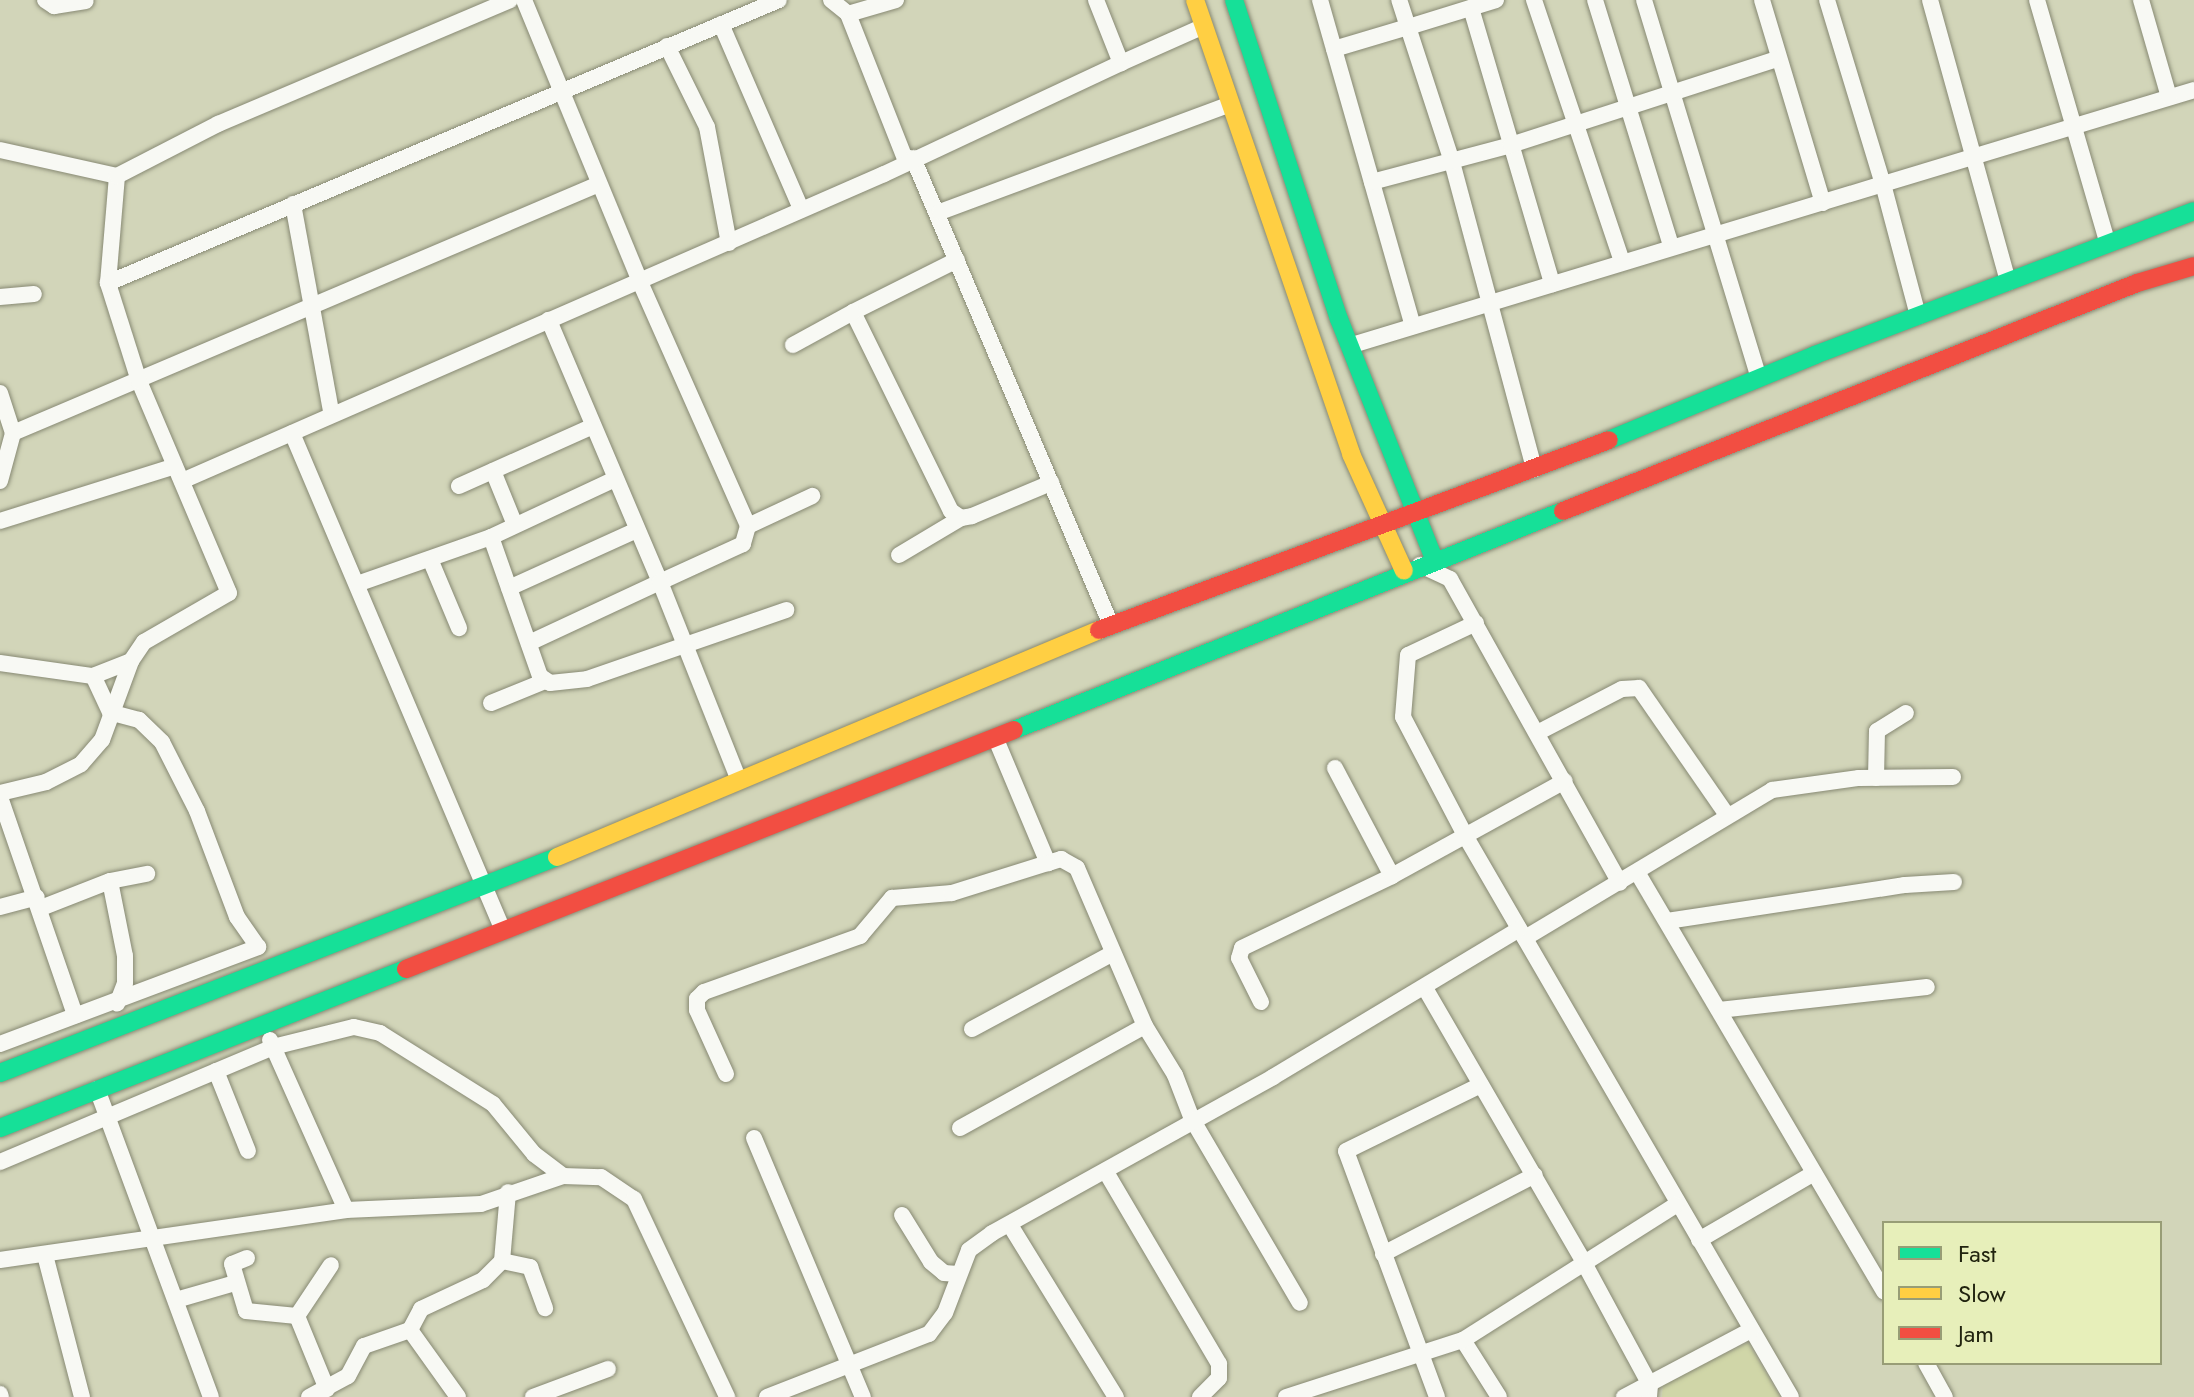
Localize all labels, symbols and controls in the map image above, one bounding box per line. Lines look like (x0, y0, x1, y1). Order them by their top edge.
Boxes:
legend (1882, 1221, 2162, 1365)
text: Fast (1958, 1236, 1996, 1271)
text: Slow (1958, 1276, 2006, 1311)
text: Jam (1958, 1316, 1994, 1351)

